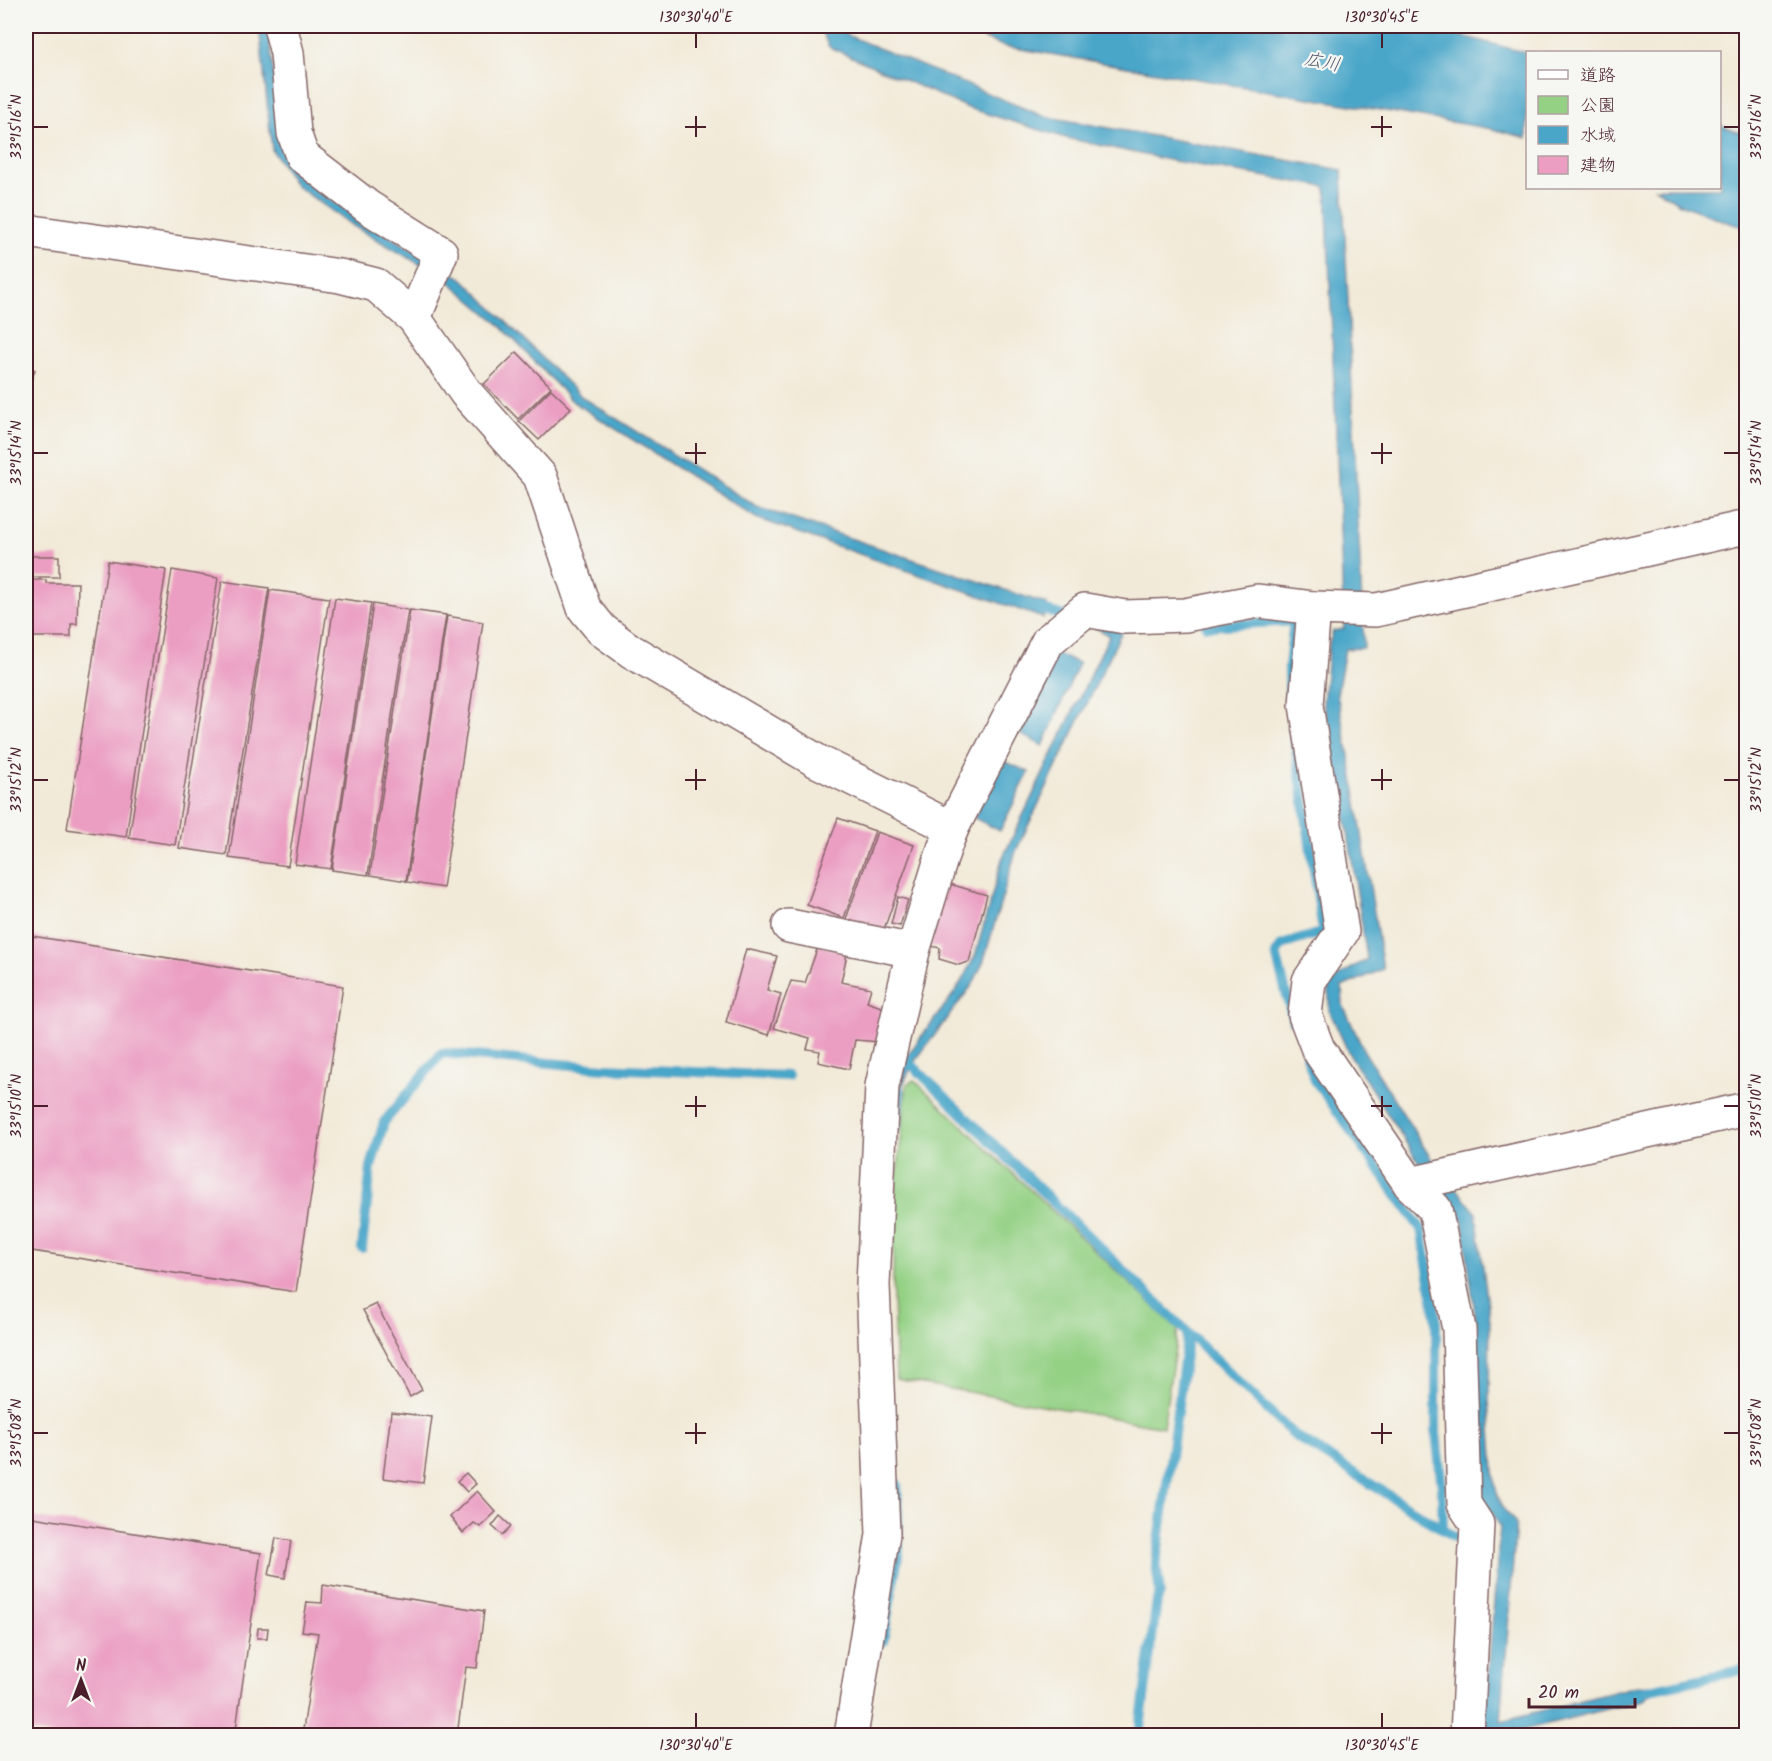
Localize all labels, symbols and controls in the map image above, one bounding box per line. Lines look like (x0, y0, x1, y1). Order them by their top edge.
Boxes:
text: 130°30'40"E (659, 6, 734, 30)
text: 130°30'45"E (1345, 6, 1420, 30)
water label: 広川 (1302, 45, 1342, 81)
legend (1526, 51, 1721, 189)
text: 道路 (1580, 62, 1616, 91)
text: 公園 (1580, 92, 1616, 121)
text: 33°15'16"N (5, 94, 29, 160)
text: 33°15'16"N (1745, 94, 1769, 160)
text: 水域 (1580, 122, 1616, 151)
text: 建物 (1580, 152, 1616, 181)
text: 33°15'14"N (5, 420, 29, 486)
text: 33°15'14"N (1745, 420, 1769, 486)
text: 33°15'12"N (5, 747, 29, 813)
text: 33°15'12"N (1745, 747, 1769, 813)
text: 33°15'10"N (5, 1074, 29, 1138)
text: 33°15'10"N (1745, 1074, 1769, 1138)
text: 33°15'08"N (5, 1399, 29, 1467)
text: 33°15'08"N (1745, 1399, 1769, 1467)
north arrow (51, 1650, 111, 1710)
text: N (76, 1654, 86, 1679)
scale bar (1529, 1671, 1636, 1709)
text: 20 m (1538, 1679, 1579, 1708)
text: 130°30'40"E (659, 1734, 734, 1758)
text: 130°30'45"E (1345, 1734, 1420, 1758)

